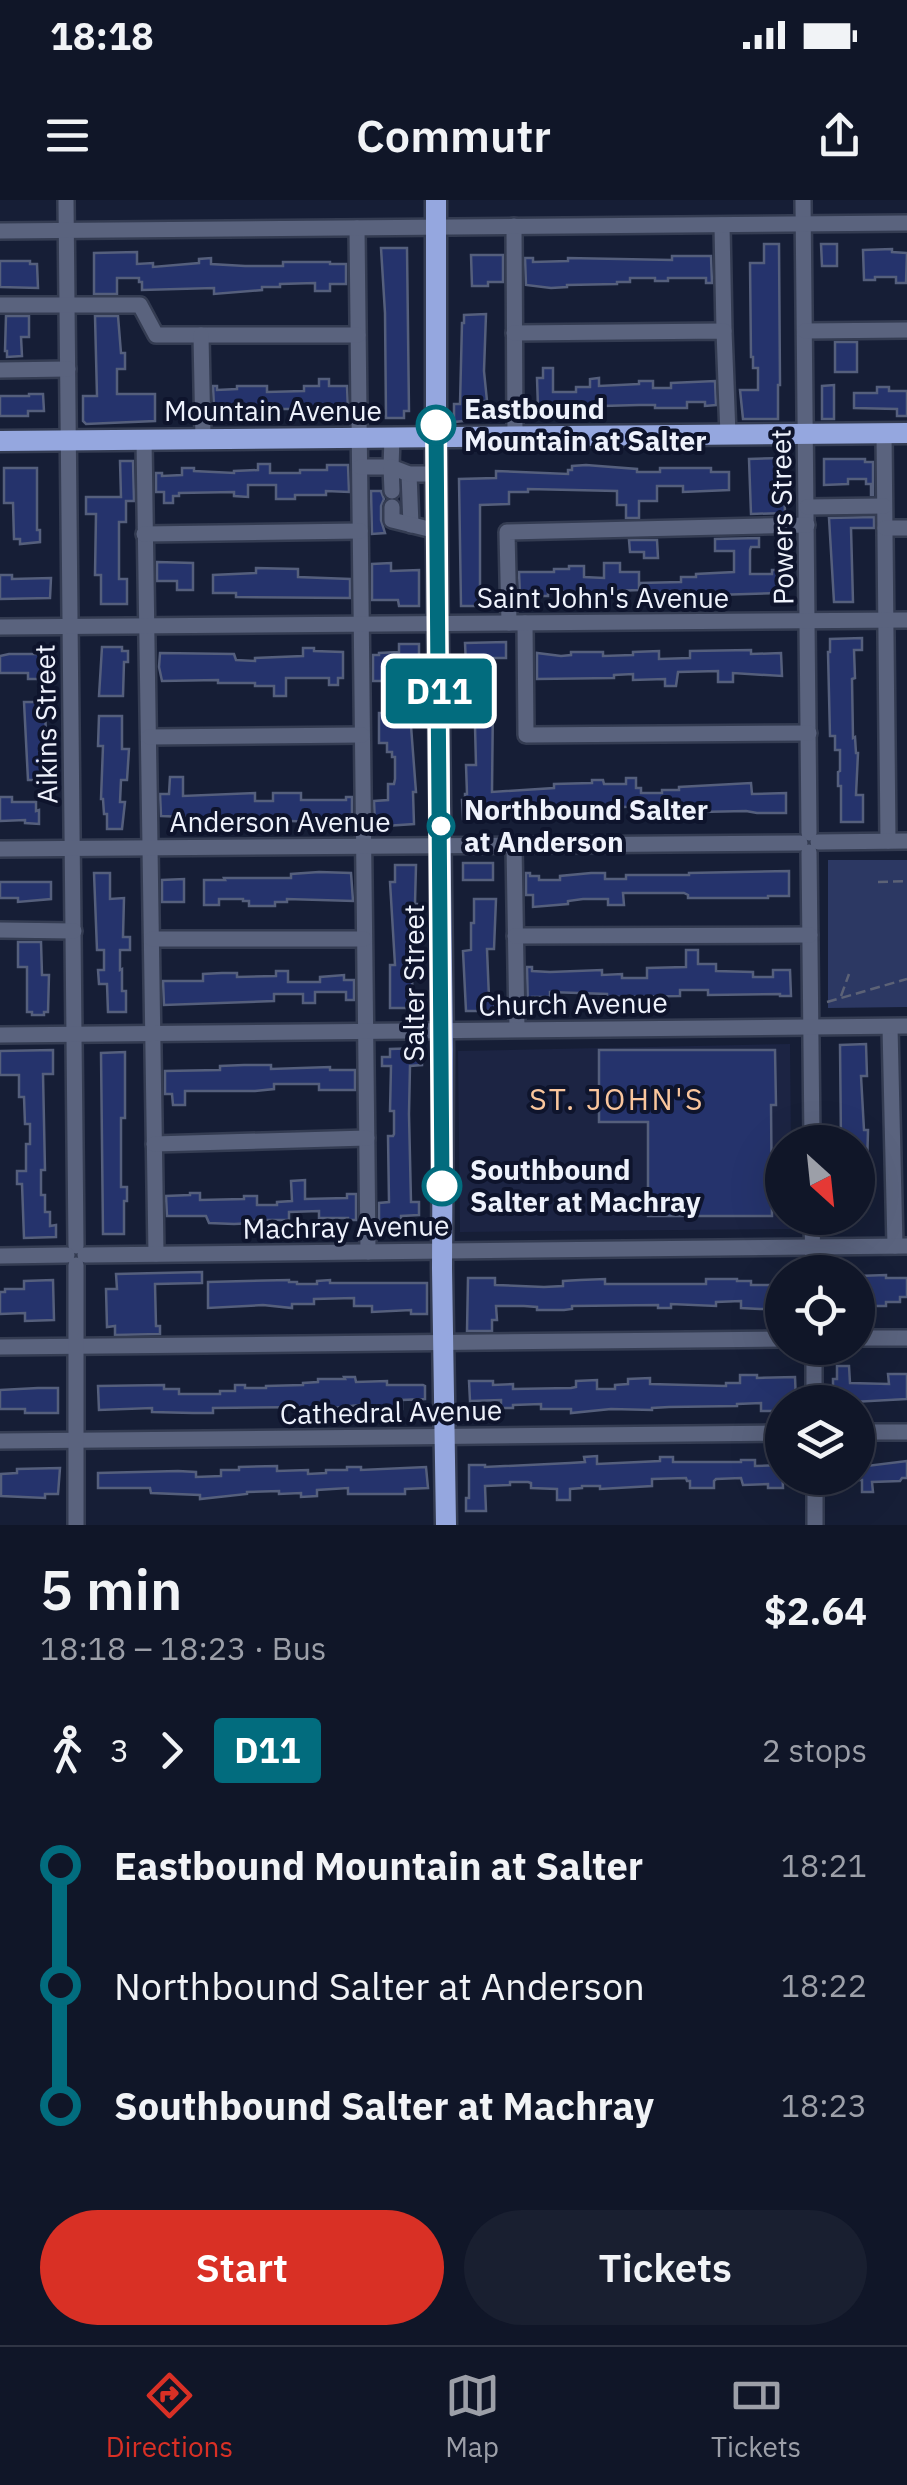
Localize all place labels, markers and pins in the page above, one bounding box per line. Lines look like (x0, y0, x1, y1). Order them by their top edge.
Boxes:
place label: Eastbound Mountain at Salter (464, 390, 707, 459)
marker: Eastbound Mountain at Salter (417, 406, 455, 444)
place label: Northbound Salter at Anderson (464, 791, 708, 860)
marker: Northbound Salter at Anderson (428, 813, 454, 839)
place label: Southbound Salter at Machray (470, 1151, 701, 1220)
marker: Southbound Salter at Machray (423, 1167, 461, 1205)

